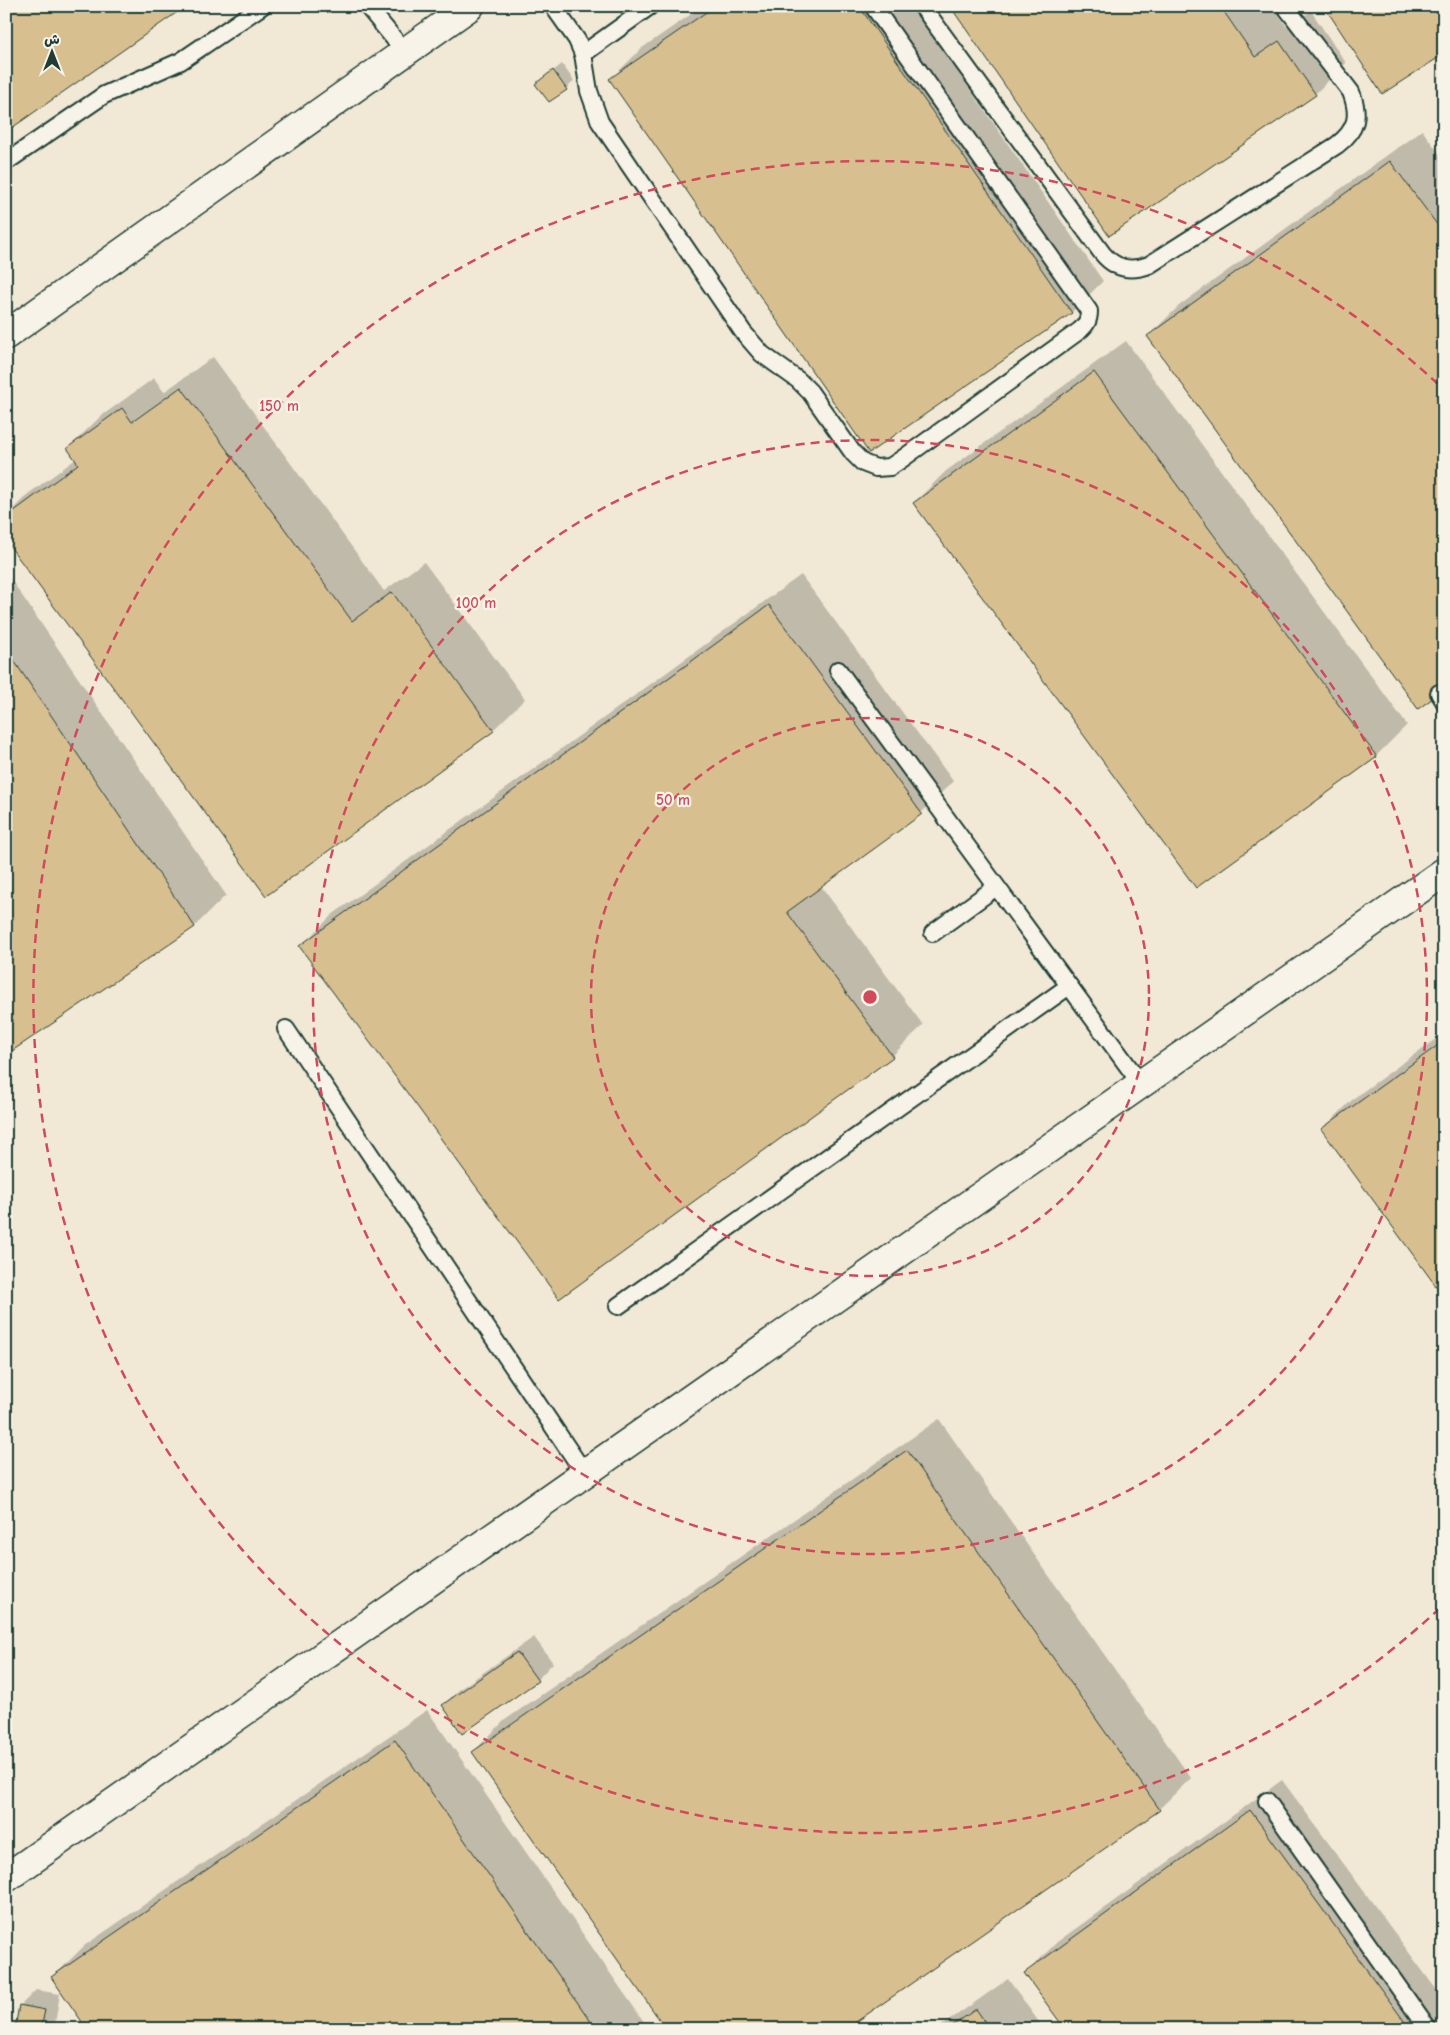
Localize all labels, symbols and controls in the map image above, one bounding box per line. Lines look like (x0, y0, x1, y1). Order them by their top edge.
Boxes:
north arrow (28, 28, 78, 78)
text: ش (44, 31, 60, 48)
text: 150 m (259, 397, 299, 415)
text: 100 m (456, 594, 496, 612)
text: 50 m (656, 791, 690, 809)
centre of rings (861, 988, 879, 1006)

